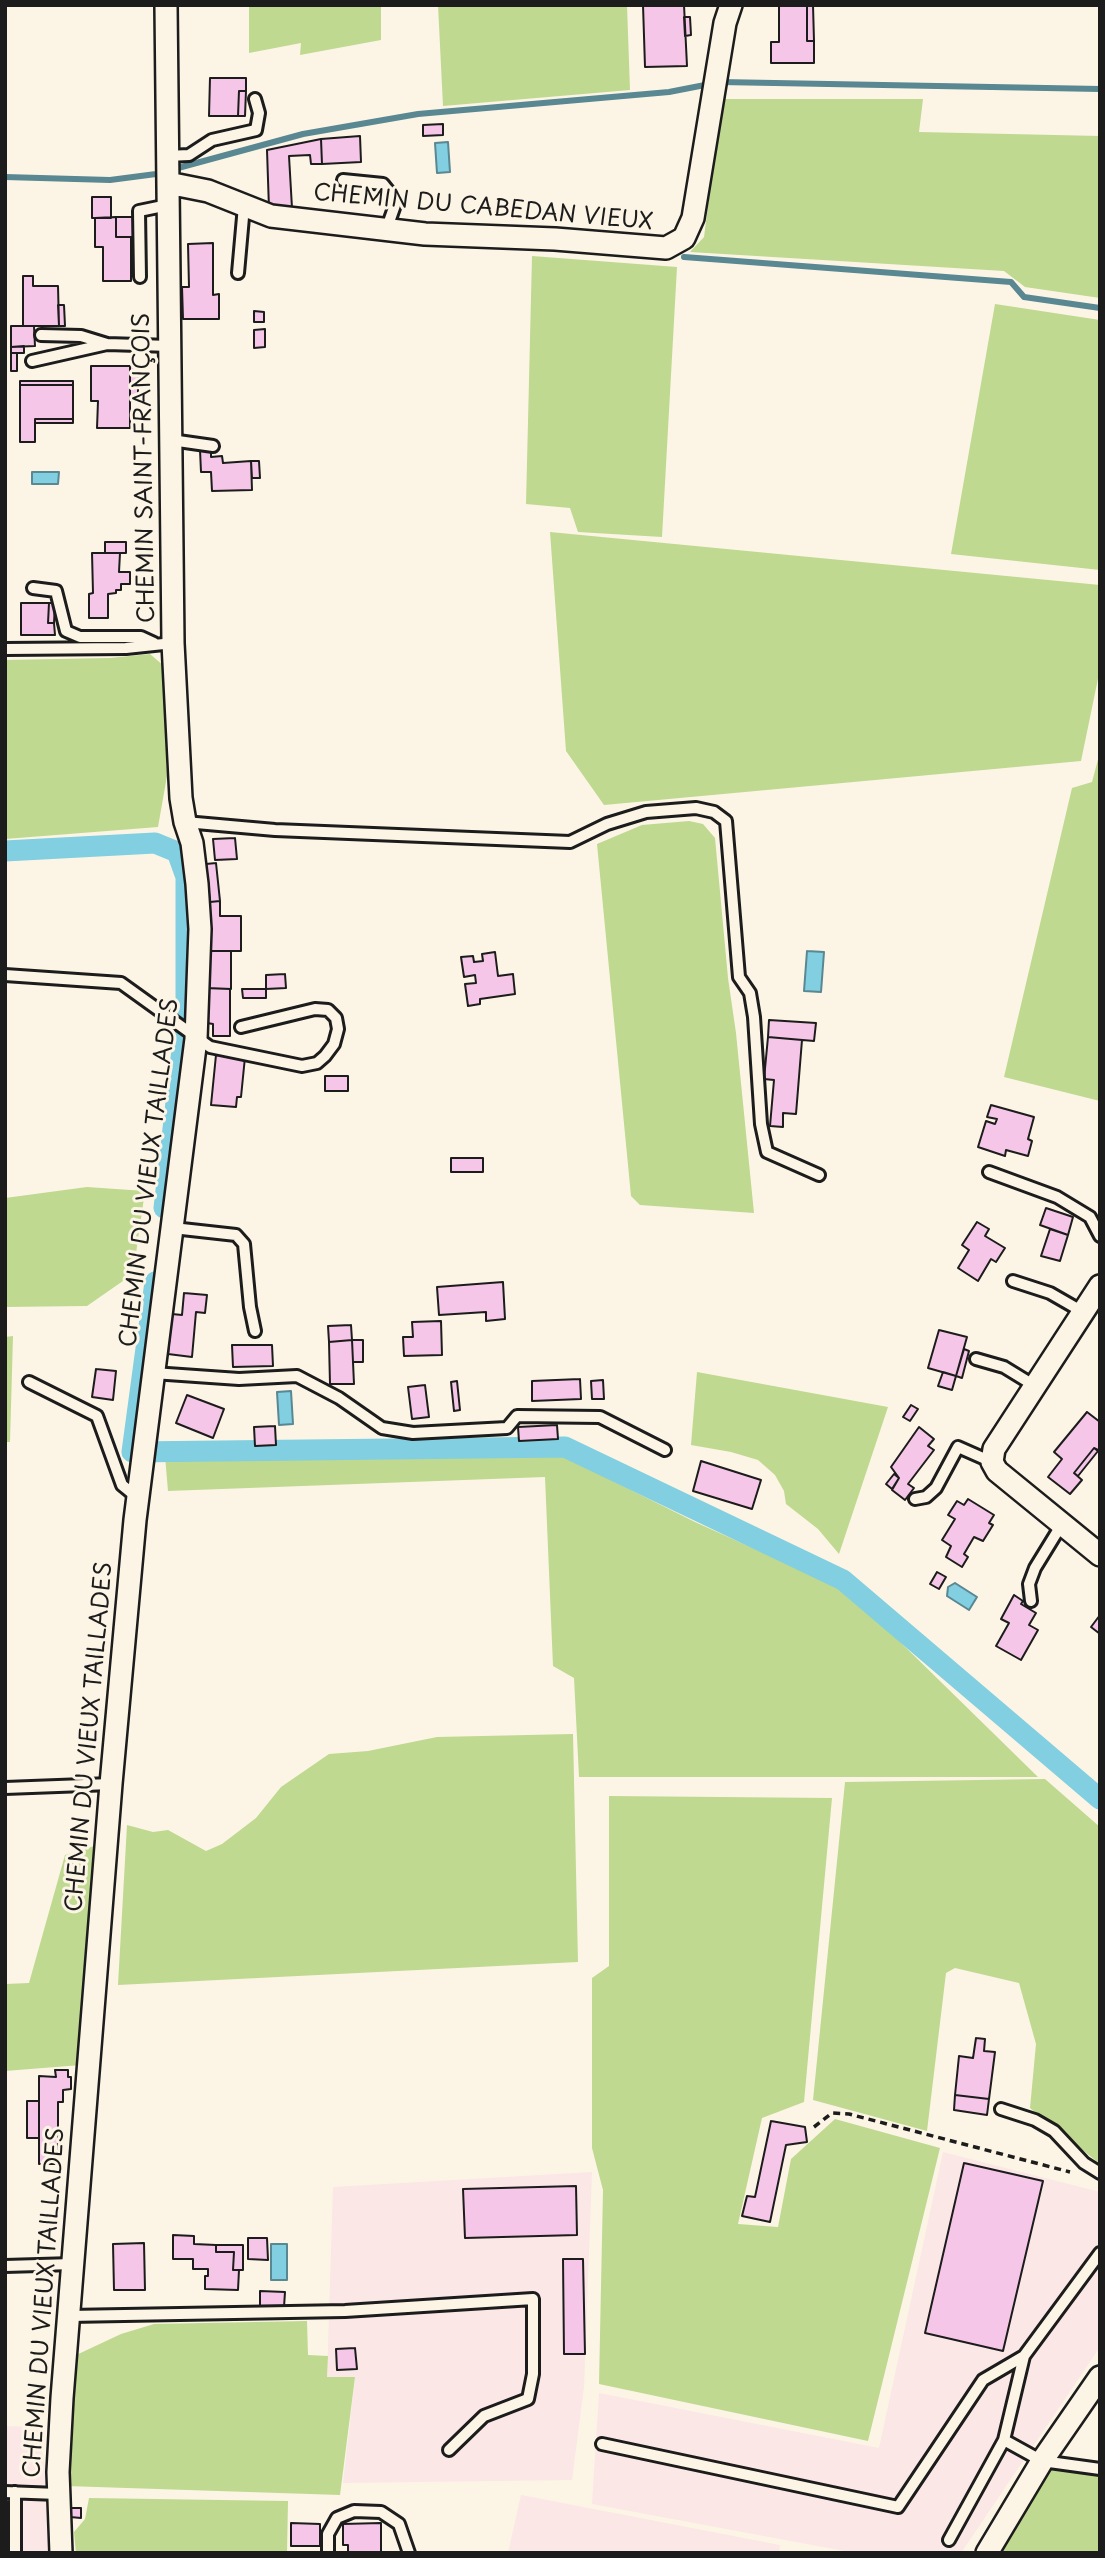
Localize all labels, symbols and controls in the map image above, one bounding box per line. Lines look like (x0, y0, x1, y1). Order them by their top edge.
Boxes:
street label: CHEMIN DU CABEDAN VIEUX (312, 179, 654, 237)
street label: CHEMIN SAINT-FRANÇOIS (128, 313, 162, 623)
street label: CHEMIN DU VIEUX TAILLADES (115, 997, 185, 1349)
street label: CHEMIN DU VIEUX TAILLADES (61, 1561, 119, 1913)
street label: CHEMIN DU VIEUX TAILLADES (19, 2127, 71, 2479)

